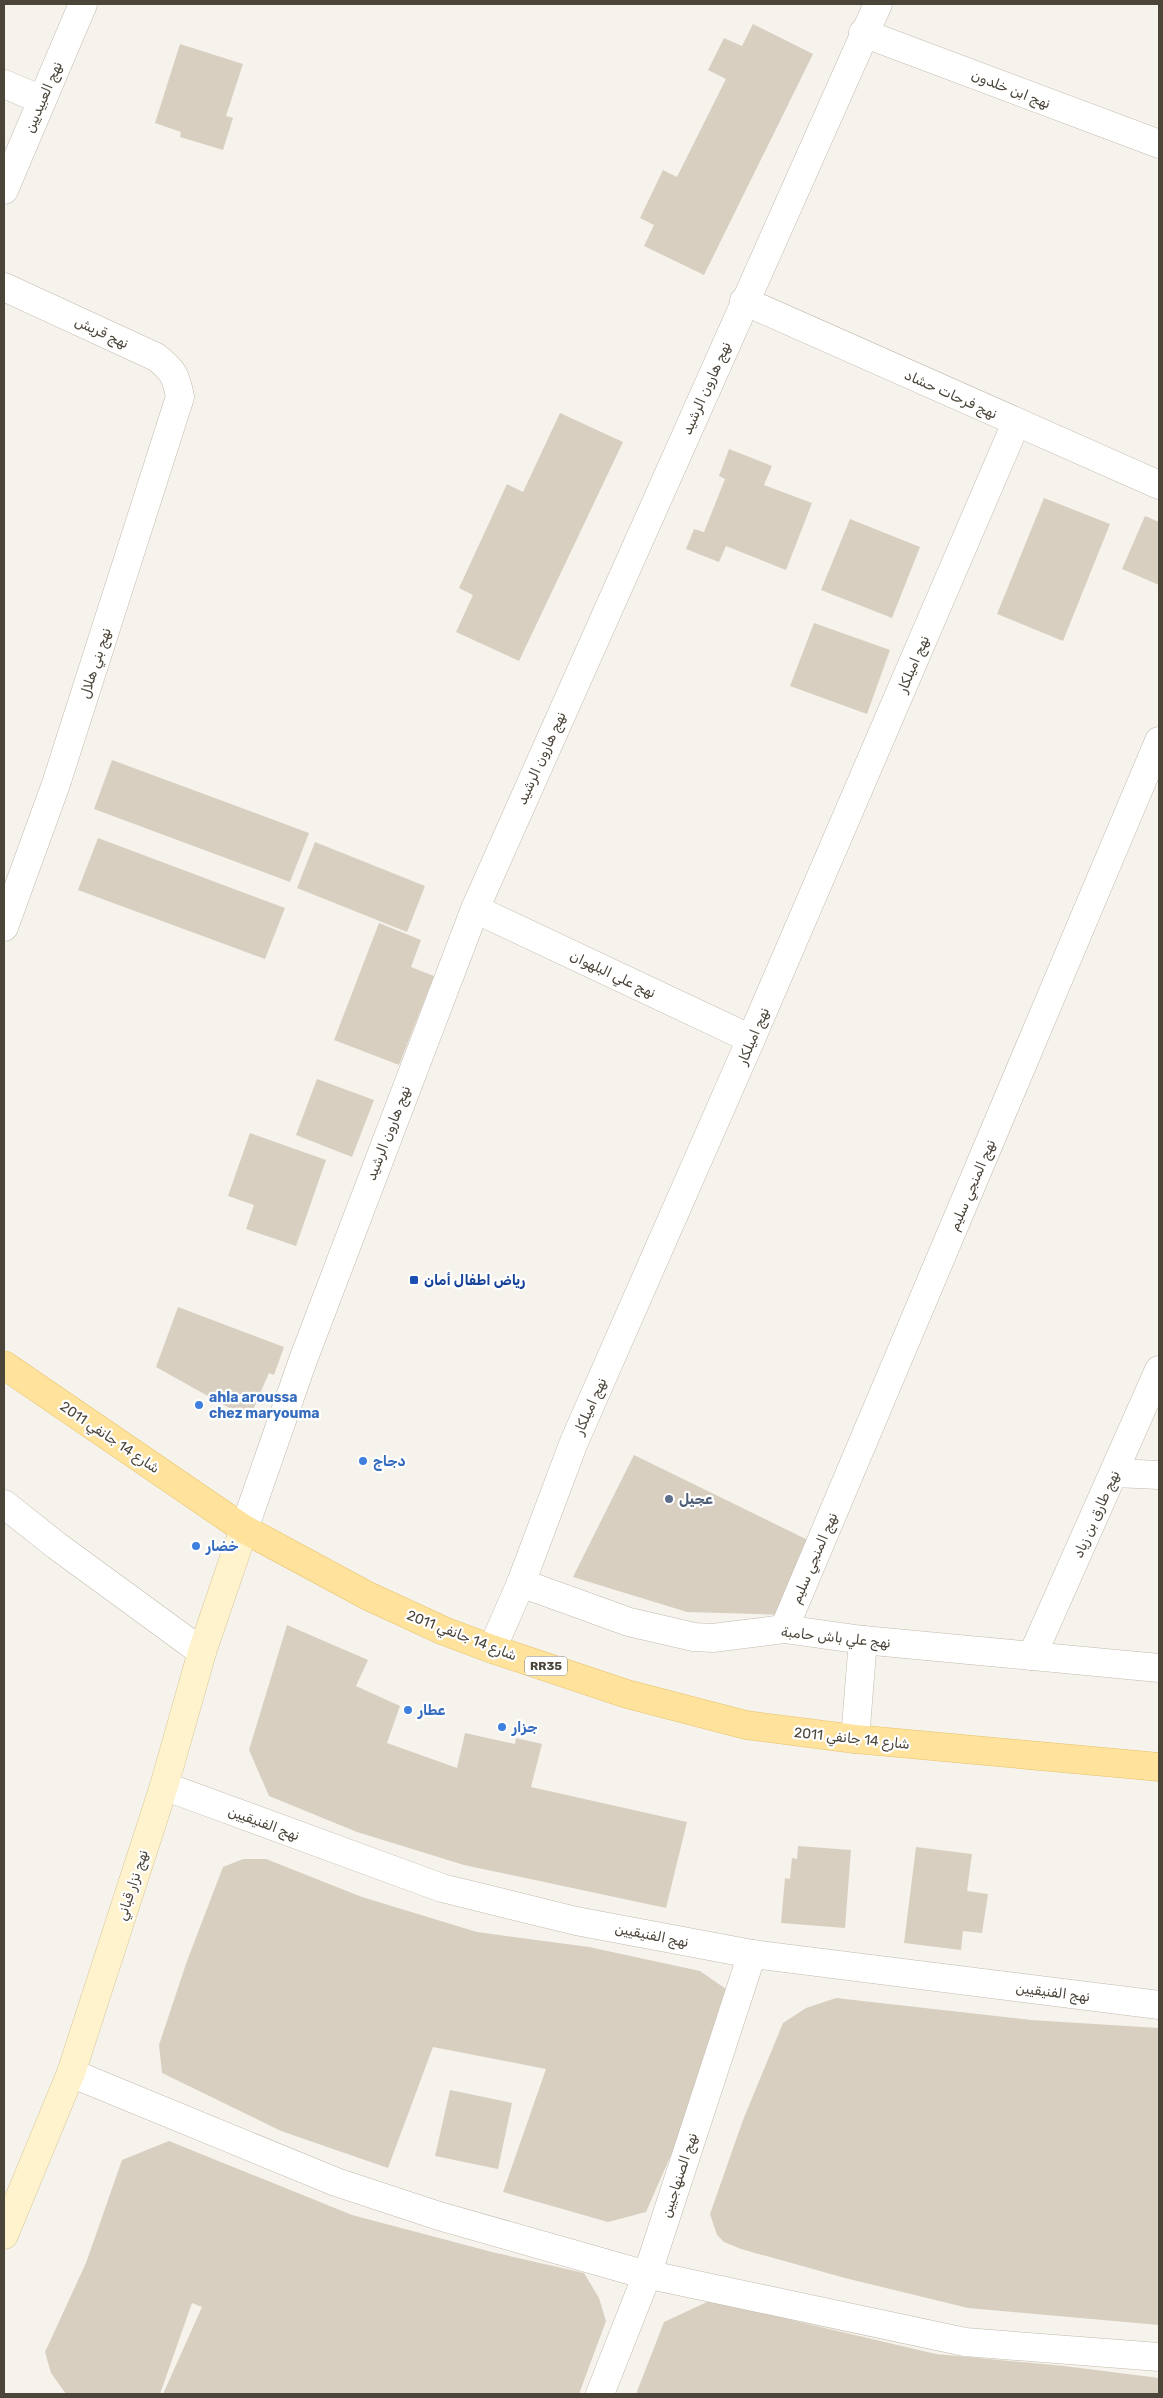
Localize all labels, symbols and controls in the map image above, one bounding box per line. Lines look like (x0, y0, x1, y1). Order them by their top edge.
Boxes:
street label: نهج العبيديين (21, 59, 68, 136)
street label: نهج ابن خلدون (968, 67, 1053, 114)
street label: نهج قريش (71, 313, 131, 354)
street label: نهج هارون الرشيد (678, 339, 736, 438)
street label: نهج فرحات حشاد (901, 366, 1000, 424)
street label: نهج بني هلال (76, 626, 117, 701)
street label: نهج اميلكار (893, 633, 935, 697)
street label: نهج هارون الرشيد (513, 709, 571, 808)
street label: نهج علي البلهوان (566, 947, 658, 1004)
street label: نهج اميلكار (733, 1005, 775, 1069)
street label: نهج هارون الرشيد (363, 1083, 416, 1184)
street label: نهج المنجي سليم (946, 1137, 1001, 1234)
place label: رياض اطفال أمان (424, 1272, 525, 1289)
marker: رياض اطفال أمان (408, 1274, 420, 1286)
street label: نهج اميلكار (570, 1375, 612, 1439)
place label: ahla aroussa chez maryouma (209, 1389, 320, 1422)
street label: شارع 14 جانفي 2011 (56, 1398, 163, 1479)
marker: ahla aroussa chez maryouma (193, 1399, 205, 1411)
place label: دجاج (373, 1453, 406, 1471)
marker: دجاج (357, 1455, 369, 1467)
street label: نهج طارق بن زياد (1070, 1468, 1125, 1561)
place label: عجيل (679, 1491, 713, 1508)
marker: عجيل (663, 1493, 675, 1505)
street label: نهج المنجي سليم (788, 1510, 843, 1607)
place label: خضار (205, 1538, 238, 1555)
marker: خضار (190, 1540, 202, 1552)
street label: شارع 14 جانفي 2011 (404, 1607, 519, 1666)
street label: نهج علي باش حامبة (780, 1623, 892, 1654)
road number: RR35 (525, 1656, 567, 1675)
place label: عطار (417, 1702, 446, 1719)
marker: عطار (402, 1704, 414, 1716)
place label: جزار (511, 1719, 538, 1736)
marker: جزار (496, 1721, 508, 1733)
street label: شارع 14 جانفي 2011 (793, 1724, 911, 1755)
street label: نهج الفنيقيين (225, 1803, 302, 1846)
street label: نهج نزار قباني (113, 1848, 154, 1923)
street label: نهج الفنيقيين (613, 1920, 690, 1953)
street label: نهج الفنيقيين (1015, 1980, 1091, 2007)
street label: نهج الصنهاجيين (658, 2131, 703, 2220)

